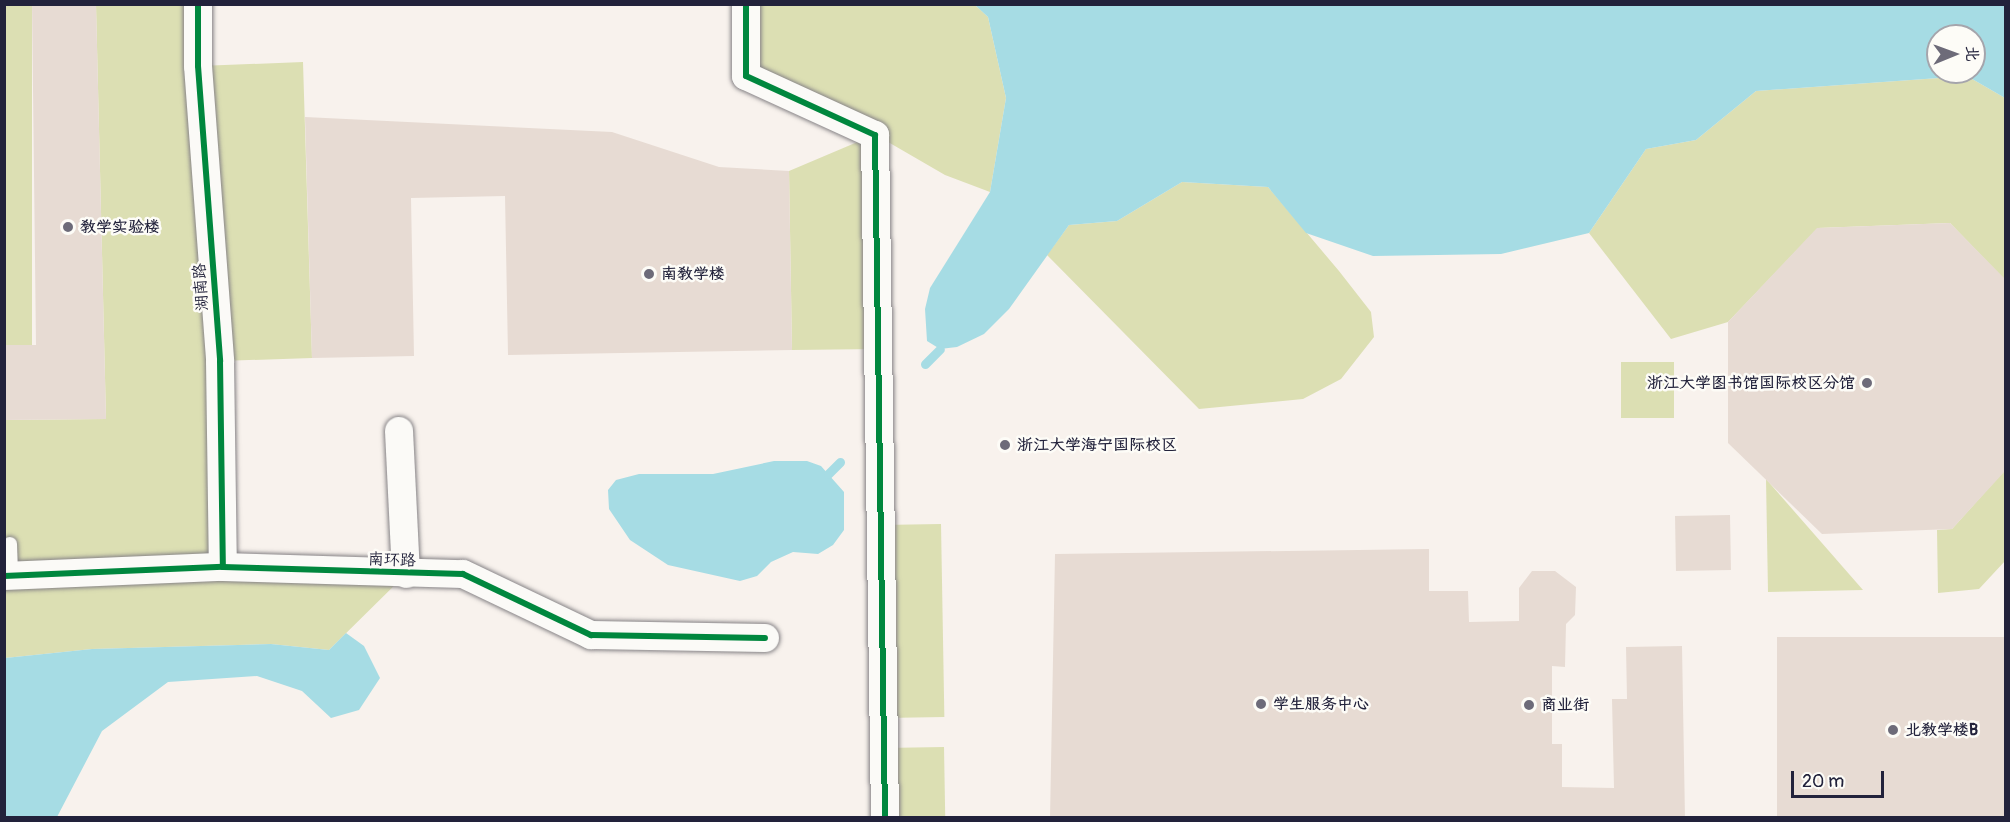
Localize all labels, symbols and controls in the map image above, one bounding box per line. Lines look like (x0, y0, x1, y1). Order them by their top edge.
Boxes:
north arrow (1926, 24, 1986, 84)
text: 北 (1962, 46, 1982, 62)
place label: 教学实验楼 (80, 217, 160, 237)
marker: 教学实验楼 (61, 220, 75, 234)
street label: 湖南路 (190, 262, 212, 312)
place label: 南教学楼 (661, 264, 725, 284)
marker: 南教学楼 (642, 267, 656, 281)
place label: 浙江大学图书馆国际校区分馆 (1647, 373, 1855, 393)
marker: 浙江大学图书馆国际校区分馆 (1860, 376, 1874, 390)
place label: 浙江大学海宁国际校区 (1017, 435, 1177, 455)
marker: 浙江大学海宁国际校区 (998, 438, 1012, 452)
street label: 南环路 (368, 550, 416, 570)
place label: 学生服务中心 (1273, 694, 1369, 714)
place label: 商业街 (1541, 695, 1589, 715)
marker: 学生服务中心 (1254, 697, 1268, 711)
marker: 商业街 (1522, 698, 1536, 712)
place label: 北教学楼B (1905, 720, 1978, 740)
marker: 北教学楼B (1886, 723, 1900, 737)
scale bar (1794, 759, 1887, 797)
text: 20 m (1802, 770, 1844, 793)

